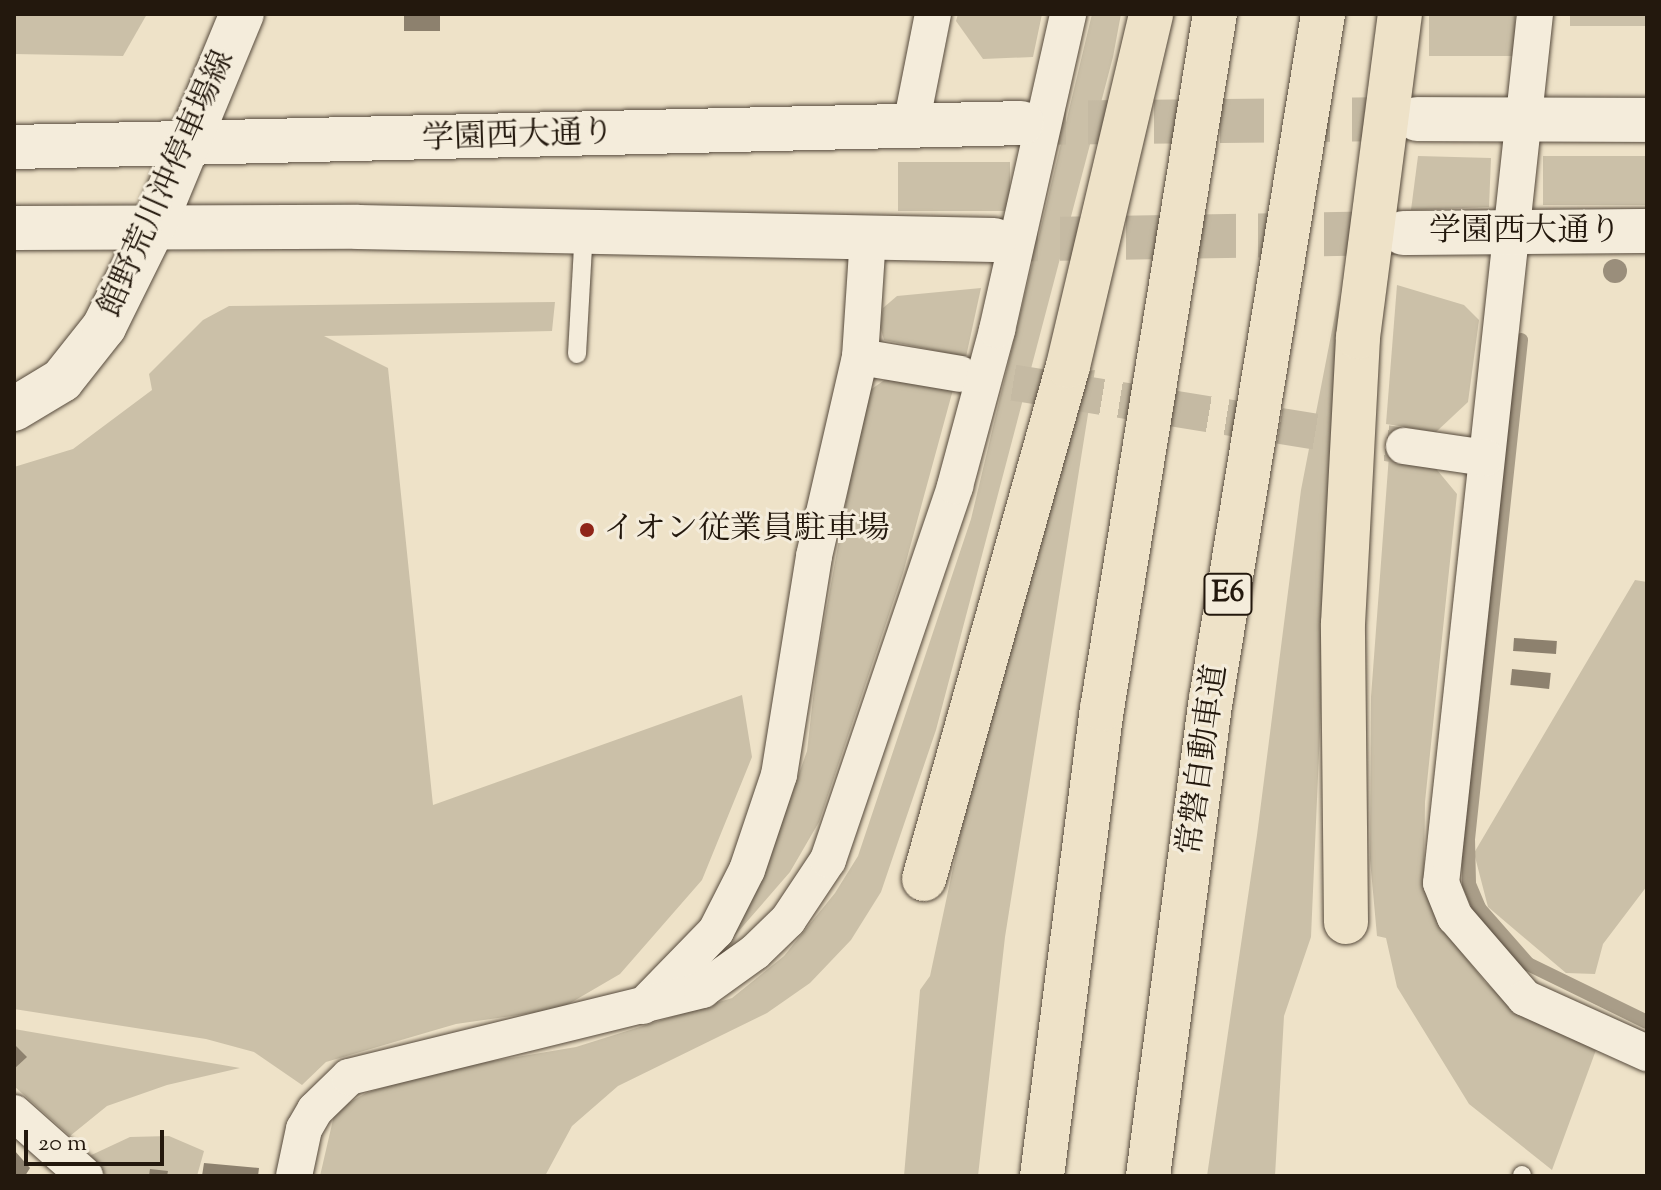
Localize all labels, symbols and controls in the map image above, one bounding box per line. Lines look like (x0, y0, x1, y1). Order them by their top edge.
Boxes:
street label: 館野荒川沖停車場線 (92, 45, 244, 323)
street label: 学園西大通り (421, 114, 615, 160)
street label: 学園西大通り (1429, 213, 1621, 251)
place label: イオン従業員駐車場 (603, 511, 891, 549)
marker: イオン従業員駐車場 (578, 521, 596, 539)
road number: E6 (1202, 568, 1254, 620)
street label: 常磐自動車道 (1172, 662, 1236, 858)
scale bar (28, 1114, 168, 1164)
text: 20 m (38, 1127, 87, 1161)

